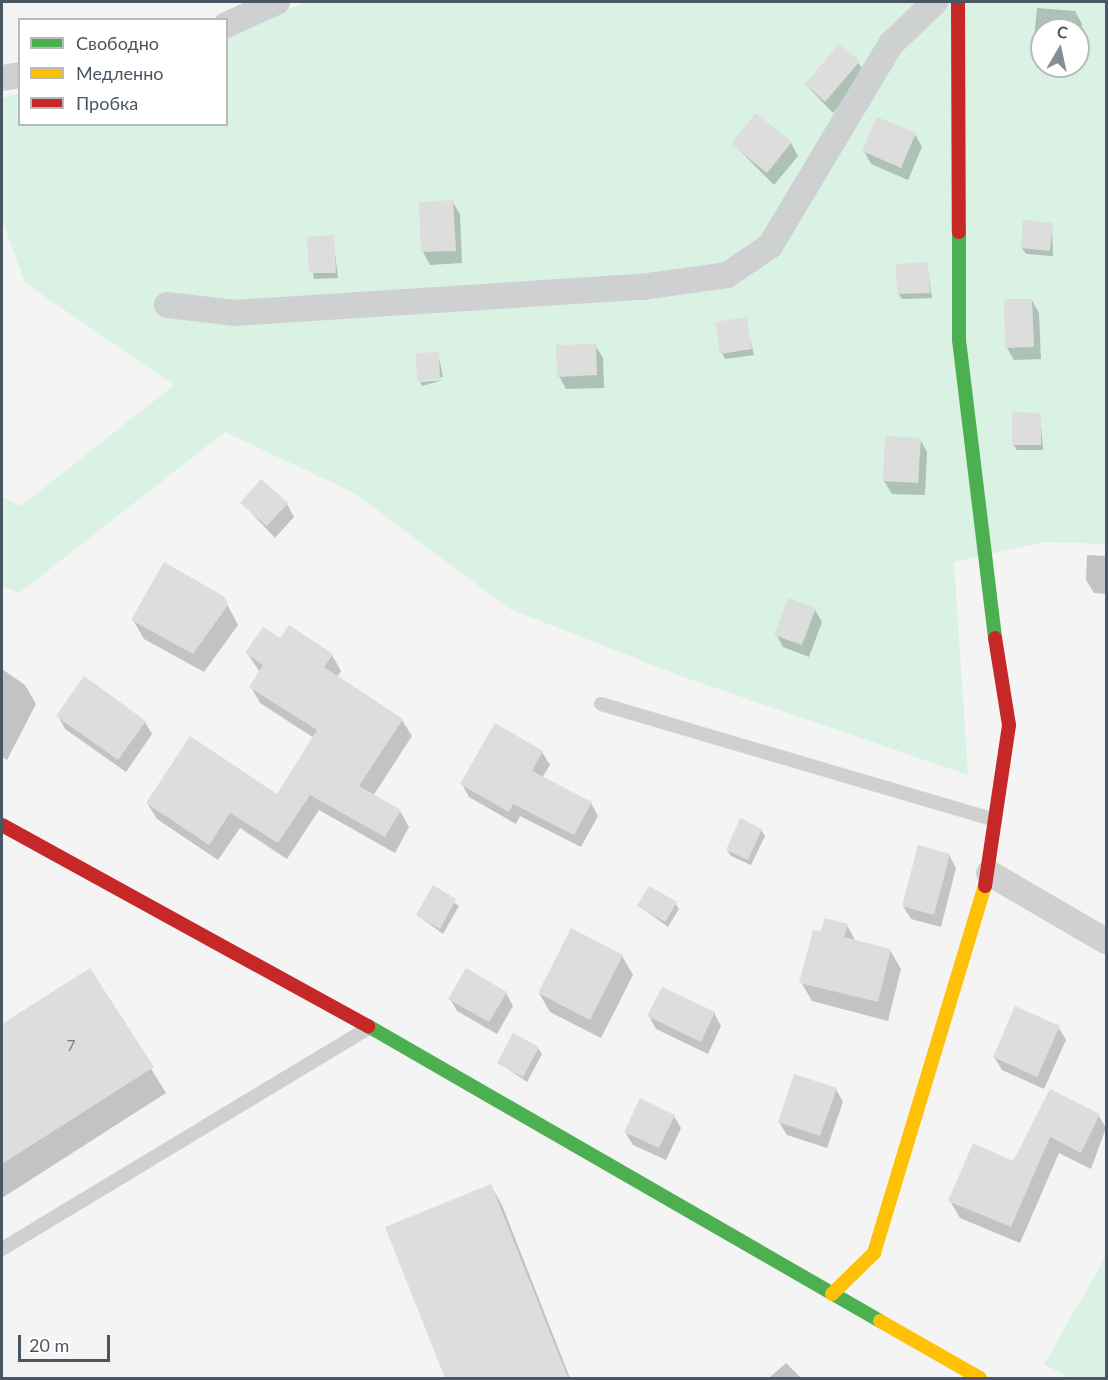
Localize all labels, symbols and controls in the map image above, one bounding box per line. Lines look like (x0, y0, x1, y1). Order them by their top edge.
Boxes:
legend (18, 18, 228, 126)
north arrow (1030, 18, 1090, 78)
text: С (1056, 21, 1069, 42)
text: Свободно (76, 32, 159, 54)
text: Медленно (76, 62, 164, 84)
text: Пробка (76, 92, 138, 114)
house number: 7 (67, 1037, 75, 1055)
scale bar (21, 1323, 112, 1361)
text: 20 m (29, 1334, 69, 1356)

